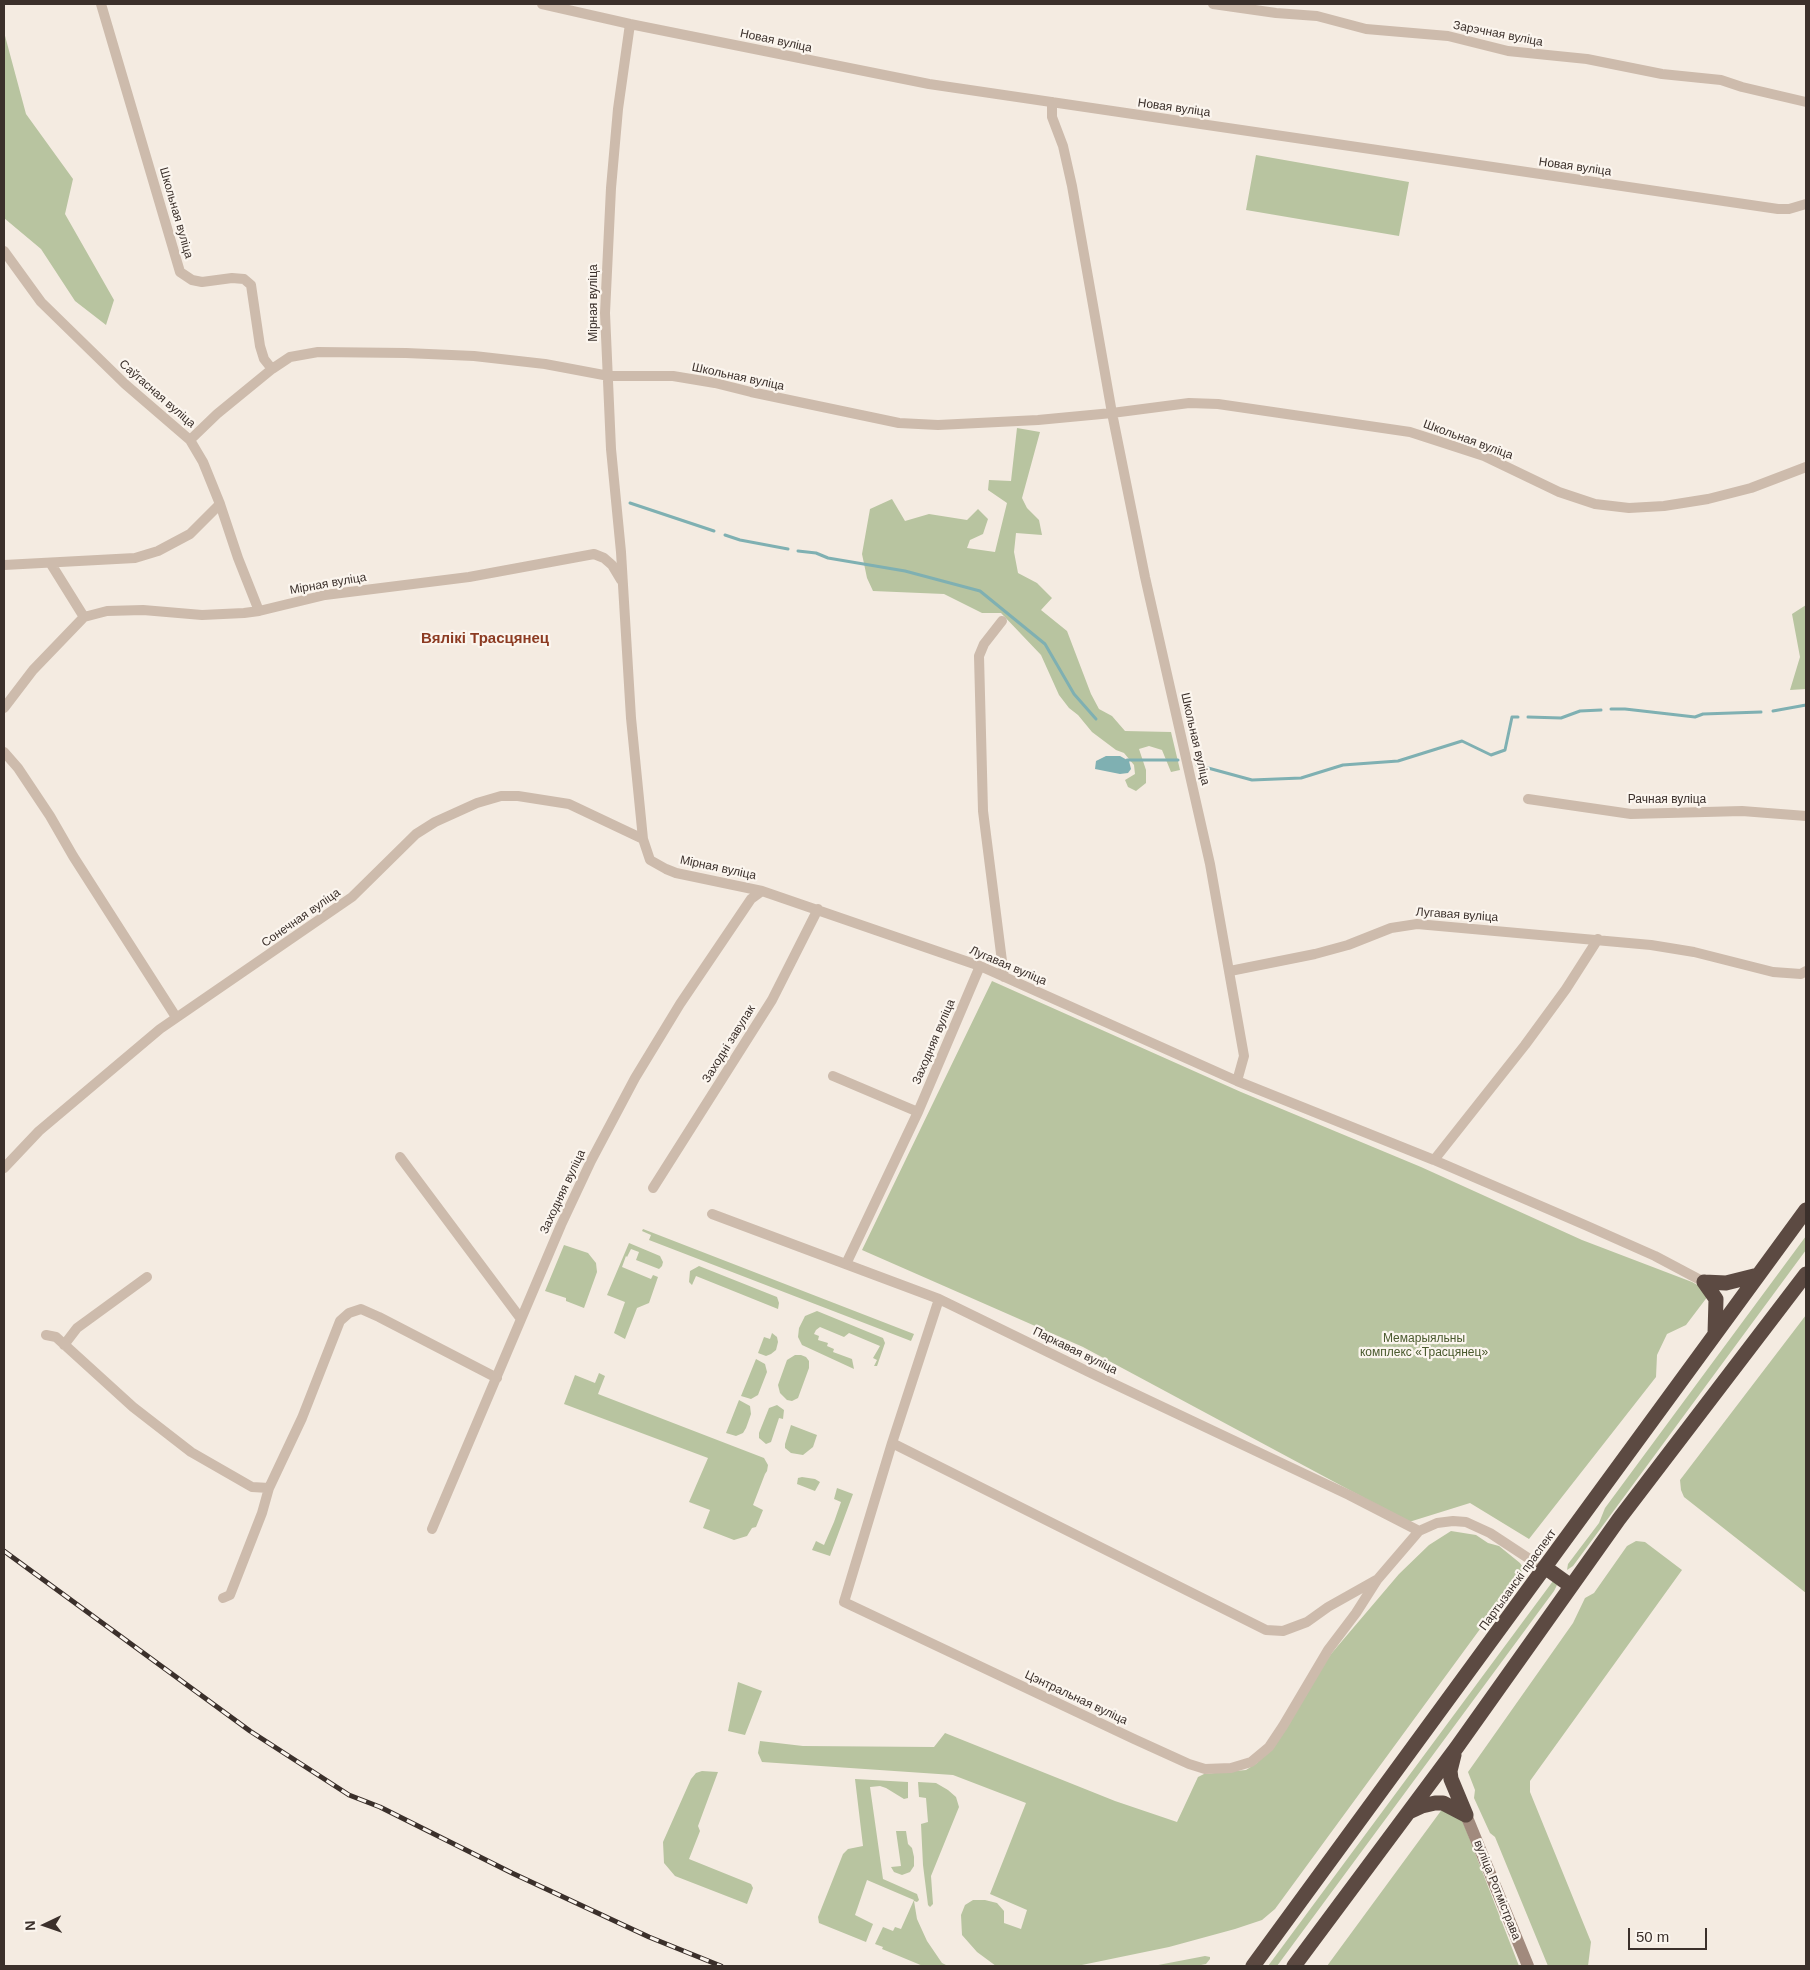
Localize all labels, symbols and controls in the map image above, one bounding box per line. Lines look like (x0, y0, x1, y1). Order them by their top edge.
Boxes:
street label: Зарэчная вуліца (1452, 18, 1544, 50)
street label: Новая вуліца (739, 26, 813, 56)
street label: Новая вуліца (1137, 96, 1211, 120)
street label: Новая вуліца (1538, 155, 1612, 179)
street label: Школьная вуліца (156, 166, 196, 260)
street label: Мірная вуліца (587, 264, 601, 342)
street label: Саўгасная вуліца (116, 357, 198, 431)
street label: Школьная вуліца (690, 360, 786, 394)
street label: Школьная вуліца (1421, 417, 1515, 463)
street label: Мірная вуліца (289, 570, 367, 598)
district label: Вялікі Трасцянец (421, 630, 549, 648)
street label: Школьная вуліца (1177, 691, 1213, 787)
street label: Рачная вуліца (1628, 793, 1706, 807)
street label: Мірная вуліца (679, 853, 757, 883)
street label: Сонечная вуліца (259, 886, 343, 950)
street label: Лугавая вуліца (1415, 905, 1499, 925)
street label: Лугавая вуліца (967, 943, 1049, 989)
street label: Заходняя вуліца (910, 997, 958, 1087)
street label: Заходні завулак (699, 1003, 759, 1085)
street label: Заходняя вуліца (537, 1148, 589, 1236)
street label: Паркавая вуліца (1031, 1324, 1119, 1378)
park label: Мемарыяльны комплекс «Трасцянец» (1360, 1332, 1488, 1360)
street label: Партызанскі праспект (1476, 1527, 1560, 1633)
street label: Цэнтральная вуліца (1022, 1668, 1130, 1728)
street label: вуліца Ротмістрава (1470, 1838, 1524, 1942)
north arrow (20, 1900, 70, 1950)
scale bar (1630, 1918, 1709, 1950)
text: N (22, 1920, 38, 1931)
text: 50 m (1636, 1928, 1669, 1945)

